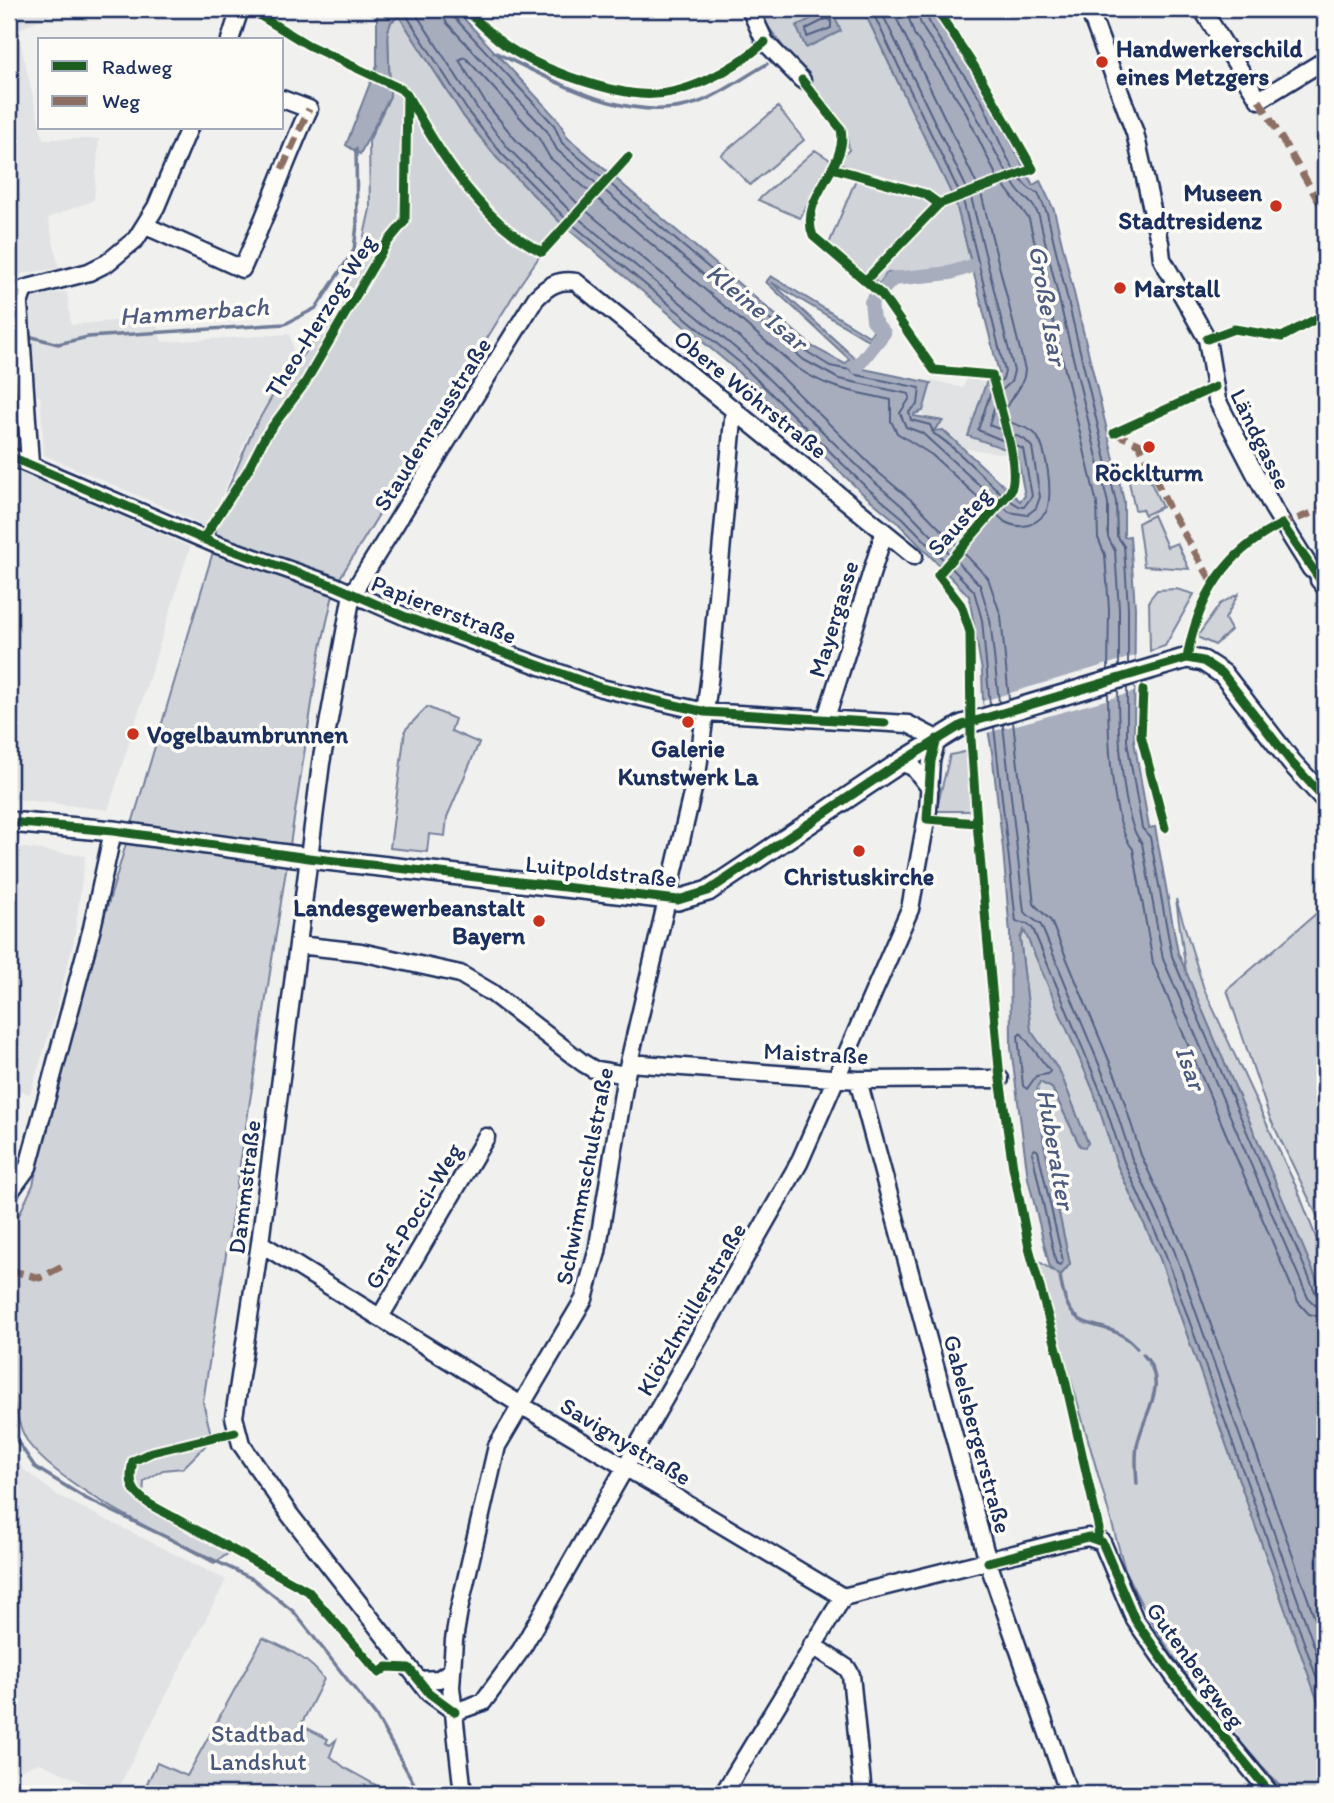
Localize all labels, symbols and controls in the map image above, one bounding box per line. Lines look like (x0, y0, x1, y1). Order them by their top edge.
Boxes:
place label: Handwerkerschild eines Metzgers (1116, 34, 1302, 92)
legend (38, 38, 284, 130)
text: Radweg (102, 54, 172, 79)
marker: Handwerkerschild eines Metzgers (1094, 54, 1110, 70)
text: Weg (102, 88, 140, 113)
place label: Museen Stadtresidenz (1118, 178, 1263, 235)
marker: Museen Stadtresidenz (1268, 198, 1284, 214)
street label: Theo-Herzog-Weg (258, 229, 382, 403)
water label: Große Isar (1022, 243, 1075, 370)
water label: Kleine Isar (700, 257, 816, 359)
place label: Marstall (1134, 274, 1220, 303)
marker: Marstall (1112, 280, 1128, 296)
water label: Hammerbach (118, 290, 270, 332)
street label: Obere Wöhrstraße (668, 323, 834, 465)
street label: Staudenrausstraße (367, 332, 497, 516)
street label: Ländgasse (1224, 384, 1298, 494)
marker: Röcklturm (1141, 439, 1157, 455)
place label: Röcklturm (1095, 458, 1204, 487)
street label: Sausteg (921, 480, 998, 561)
street label: Mayergasse (802, 557, 864, 681)
street label: Papiererstraße (367, 568, 521, 650)
marker: Galerie Kunstwerk La (680, 714, 696, 730)
place label: Vogelbaumbrunnen (147, 720, 348, 750)
marker: Vogelbaumbrunnen (125, 726, 141, 742)
place label: Galerie Kunstwerk La (618, 734, 759, 791)
marker: Christuskirche (851, 843, 867, 859)
street label: Luitpoldstraße (524, 849, 678, 893)
place label: Christuskirche (784, 862, 934, 891)
place label: Landesgewerbeanstalt Bayern (293, 893, 525, 951)
marker: Landesgewerbeanstalt Bayern (531, 913, 547, 929)
street label: Maistraße (763, 1036, 869, 1070)
water label: Isar (1168, 1042, 1215, 1097)
street label: Schwimmschulstraße (549, 1065, 619, 1287)
water label: Huberalter (1030, 1087, 1083, 1214)
street label: Dammstraße (221, 1118, 267, 1256)
street label: Graf-Pocci-Weg (358, 1137, 468, 1294)
street label: Klötzlmüllerstraße (630, 1217, 752, 1401)
street label: Gabelsbergerstraße (938, 1332, 1018, 1536)
street label: Savignystraße (555, 1390, 697, 1492)
street label: Gutenbergweg (1140, 1596, 1252, 1734)
park label: Stadtbad Landshut (210, 1719, 306, 1776)

